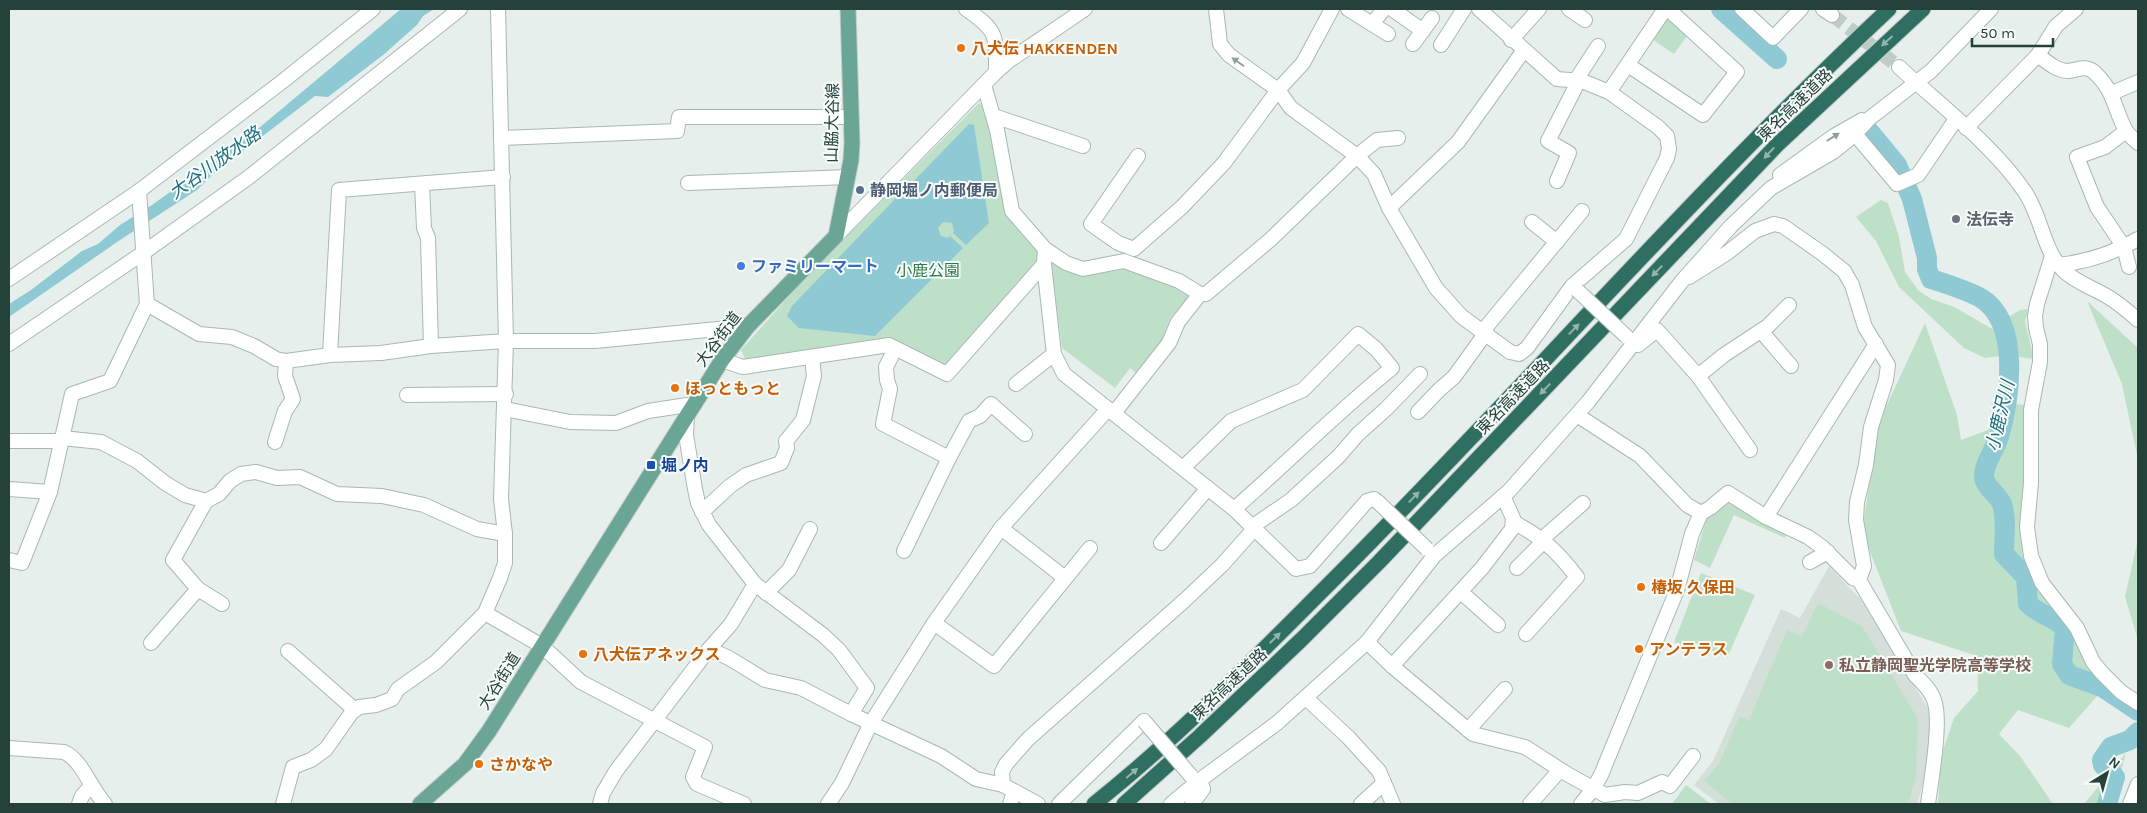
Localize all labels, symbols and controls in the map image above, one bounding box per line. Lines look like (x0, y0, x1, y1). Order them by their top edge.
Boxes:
scale bar (1972, 15, 2053, 47)
text: 50 m (1980, 24, 2015, 42)
one-way arrow (1880, 36, 1893, 47)
place label: 八犬伝 HAKKENDEN (971, 39, 1118, 58)
marker: 八犬伝 HAKKENDEN (955, 42, 967, 54)
one-way arrow (1232, 57, 1245, 67)
street label: 東名高速道路 (1754, 65, 1836, 145)
street label: 山脇大谷線 (822, 83, 842, 163)
water label: 大谷川放水路 (165, 121, 267, 204)
one-way arrow (1826, 132, 1840, 141)
one-way arrow (1763, 147, 1775, 159)
place label: 静岡堀ノ内郵便局 (870, 181, 998, 200)
marker: 静岡堀ノ内郵便局 (854, 184, 866, 196)
place label: 法伝寺 (1966, 210, 2014, 229)
marker: 法伝寺 (1950, 213, 1962, 225)
place label: ファミリーマート (751, 257, 879, 276)
marker: ファミリーマート (735, 260, 747, 272)
park label: 小鹿公園 (896, 261, 960, 280)
one-way arrow (1651, 265, 1663, 277)
street label: 大谷街道 (691, 308, 745, 370)
one-way arrow (1568, 323, 1580, 335)
street label: 東名高速道路 (1473, 356, 1553, 438)
water label: 小鹿沢川 (1981, 376, 2019, 454)
place label: ほっともっと (685, 379, 781, 398)
marker: ほっともっと (669, 382, 681, 394)
one-way arrow (1539, 382, 1551, 394)
place label: 堀ノ内 (661, 456, 709, 475)
marker: 堀ノ内 (645, 459, 657, 471)
one-way arrow (1408, 491, 1420, 503)
place label: 椿坂 久保田 (1651, 578, 1735, 597)
marker: 椿坂 久保田 (1635, 581, 1647, 593)
one-way arrow (1269, 632, 1281, 644)
place label: アンテラス (1649, 640, 1728, 659)
marker: アンテラス (1633, 643, 1645, 655)
street label: 東名高速道路 (1187, 644, 1271, 724)
place label: 八犬伝アネックス (593, 645, 721, 664)
marker: 八犬伝アネックス (577, 648, 589, 660)
street label: 大谷街道 (474, 649, 524, 713)
place label: 私立静岡聖光学院高等学校 (1839, 656, 2031, 675)
marker: 私立静岡聖光学院高等学校 (1823, 659, 1835, 671)
north arrow (2082, 748, 2132, 798)
text: N (2105, 753, 2124, 773)
place label: さかなや (489, 755, 553, 774)
marker: さかなや (473, 758, 485, 770)
one-way arrow (1125, 767, 1137, 779)

